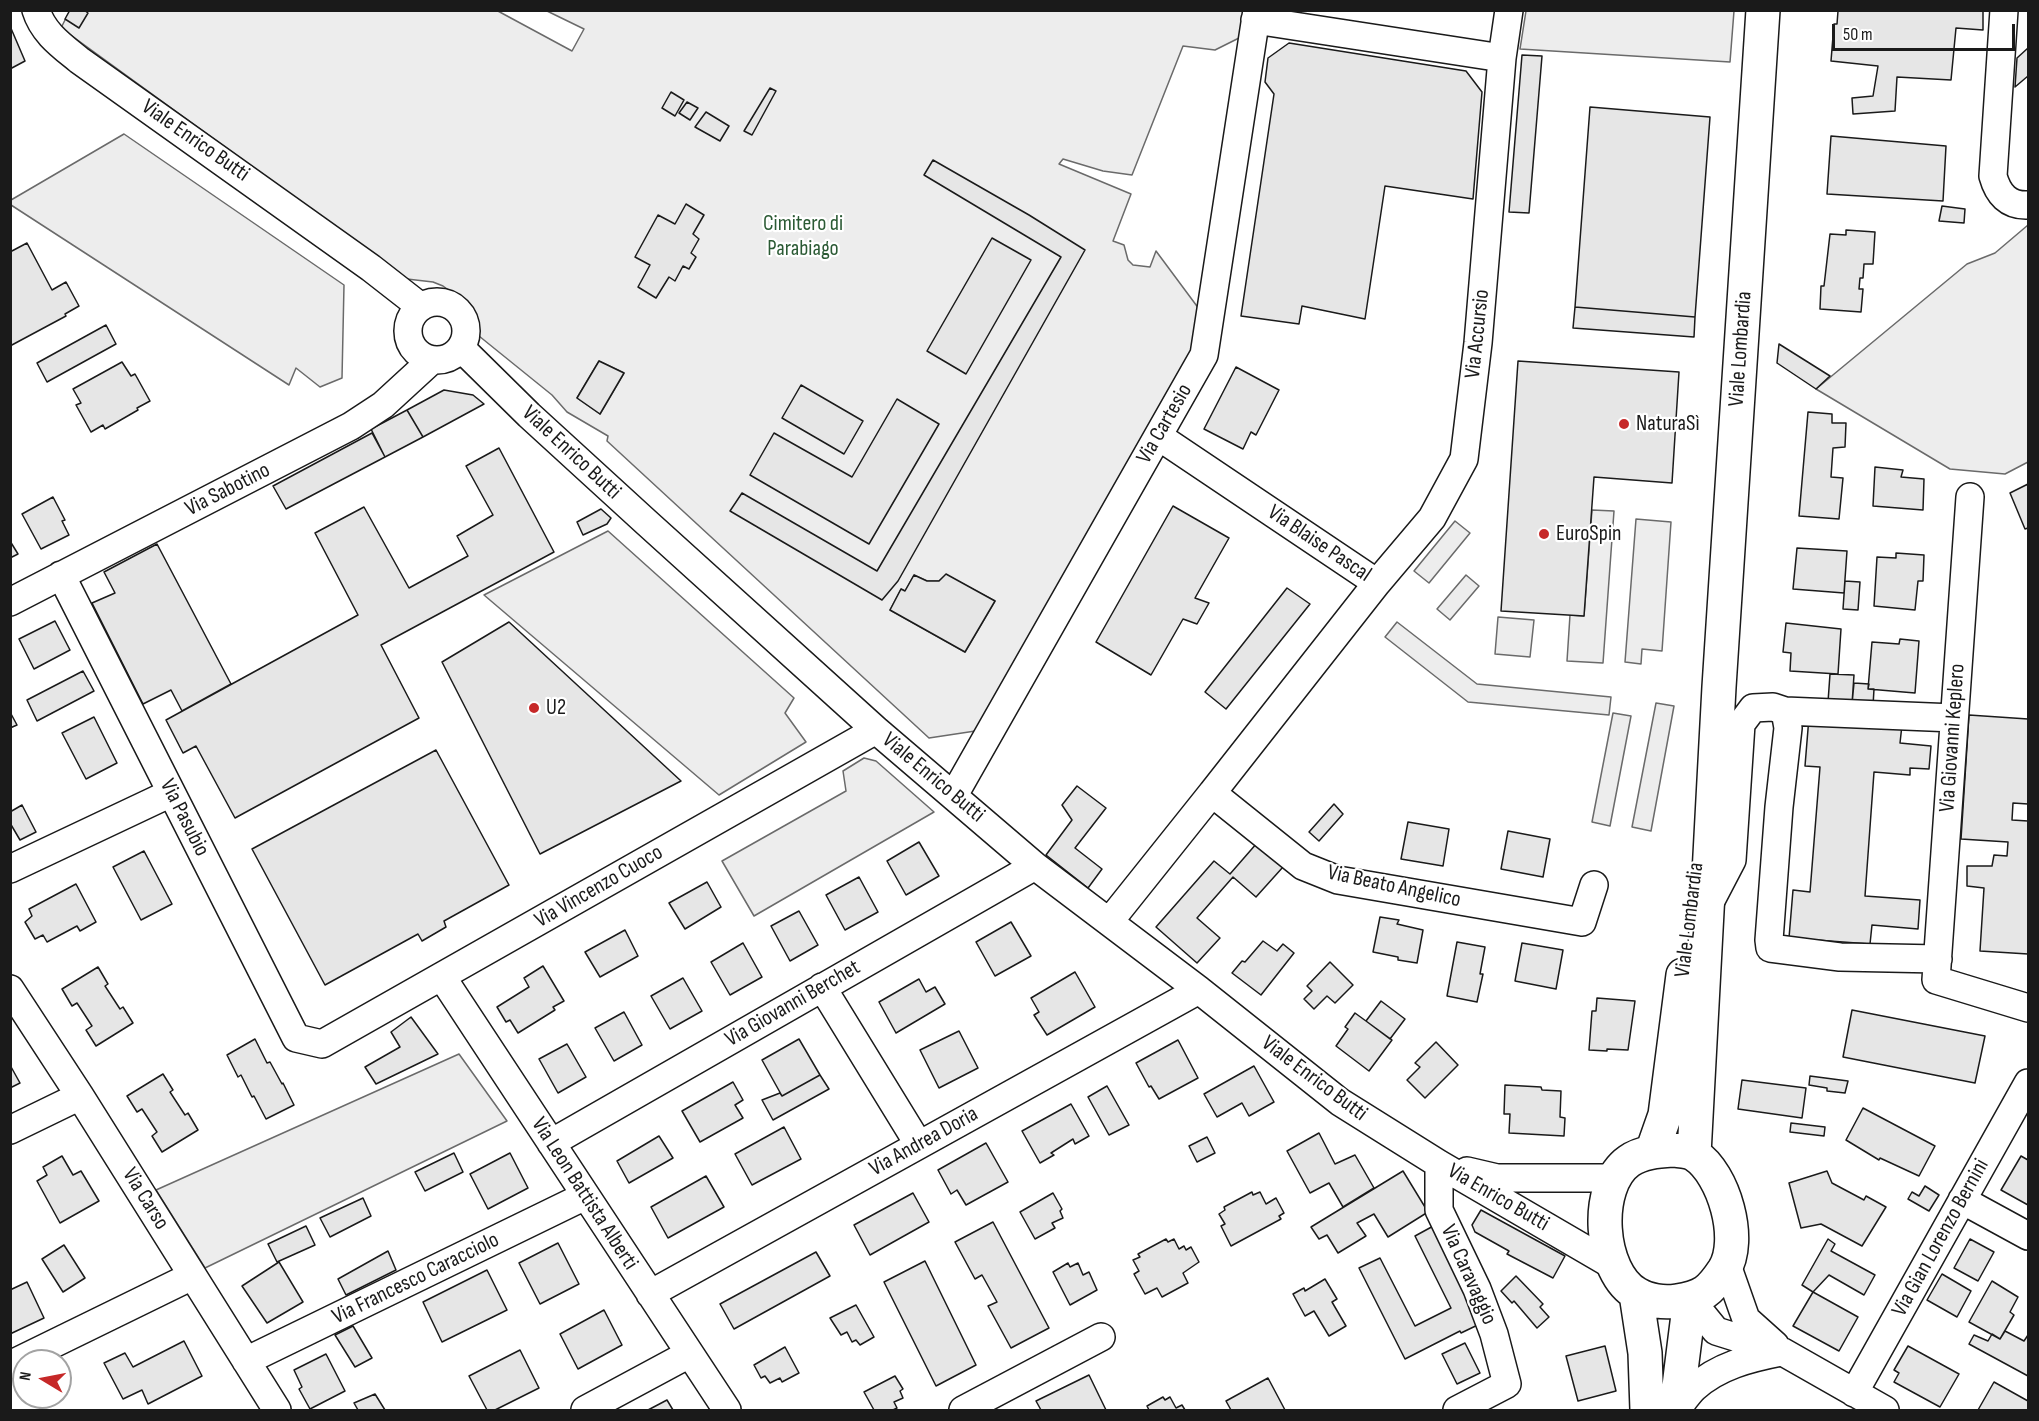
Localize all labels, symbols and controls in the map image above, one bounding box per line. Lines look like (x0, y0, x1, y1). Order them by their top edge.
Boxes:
scale bar (1835, 12, 2018, 50)
text: 50 m (1843, 24, 1873, 45)
street label: Viale Enrico Butti (136, 94, 254, 188)
park label: Cimitero di Parabiago (763, 211, 843, 262)
street label: Via Accursio (1460, 288, 1496, 380)
street label: Viale Lombardia (1724, 291, 1758, 407)
street label: Via Cartesio (1132, 379, 1198, 469)
street label: Viale Enrico Butti (516, 401, 626, 505)
place label: NaturaSì (1636, 411, 1700, 437)
marker: NaturaSì (1617, 417, 1631, 431)
street label: Via Sabotino (181, 457, 275, 523)
street label: Via Blaise Pascal (1262, 500, 1376, 588)
place label: EuroSpin (1556, 521, 1621, 547)
marker: EuroSpin (1537, 527, 1551, 541)
street label: Via Giovanni Keplero (1935, 663, 1971, 813)
place label: U2 (546, 695, 566, 721)
marker: U2 (527, 701, 541, 715)
street label: Viale Enrico Butti (876, 728, 990, 828)
street label: Via Pasubio (153, 775, 215, 861)
street label: Via Vincenzo Cuoco (530, 840, 668, 934)
street label: Via Beato Angelico (1325, 860, 1463, 914)
street label: Viale Lombardia (1670, 861, 1710, 979)
street label: Via Giovanni Berchet (721, 955, 865, 1053)
street label: Viale Enrico Butti (1256, 1031, 1372, 1127)
street label: Via Andrea Doria (865, 1101, 983, 1183)
street label: Via Leon Battista Alberti (525, 1113, 643, 1275)
street label: Via Gian Lorenzo Bernini (1887, 1155, 1995, 1321)
street label: Via Enrico Butti (1443, 1158, 1553, 1238)
street label: Via Carso (116, 1163, 174, 1235)
street label: Via Caravaggio (1434, 1221, 1502, 1329)
street label: Via Francesco Caracciolo (328, 1227, 504, 1331)
north arrow (12, 1349, 72, 1409)
text: N (16, 1370, 36, 1382)

